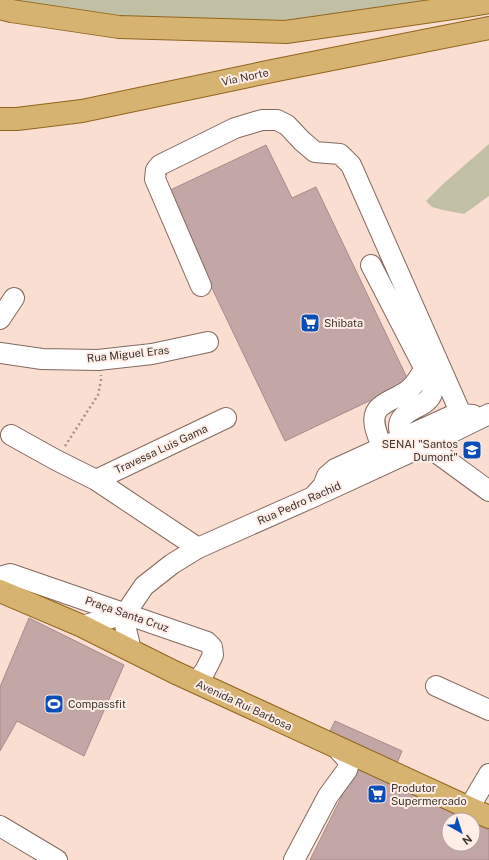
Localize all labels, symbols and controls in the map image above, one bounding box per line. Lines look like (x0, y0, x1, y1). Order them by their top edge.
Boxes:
street label: Via Norte (220, 66, 270, 88)
supermarket icon: Shibata (299, 312, 321, 334)
place label: Shibata (324, 317, 363, 329)
street label: Rua Miguel Eras (86, 344, 170, 364)
street label: Travessa Luis Gama (113, 422, 209, 476)
place label: SENAI "Santos Dumont" (382, 438, 458, 463)
school or university icon: SENAI "Santos Dumont" (461, 439, 483, 461)
street label: Rua Pedro Rachid (255, 479, 343, 527)
street label: Praça Santa Cruz (83, 594, 171, 635)
street label: Avenida Rui Barbosa (194, 677, 294, 733)
sports icon: Compassfit (43, 693, 65, 715)
place label: Compassfit (68, 698, 126, 710)
place label: Produtor Supermercado (391, 782, 467, 807)
supermarket icon: Produtor Supermercado (366, 783, 388, 805)
north arrow (441, 812, 481, 852)
text: N (460, 832, 474, 847)

